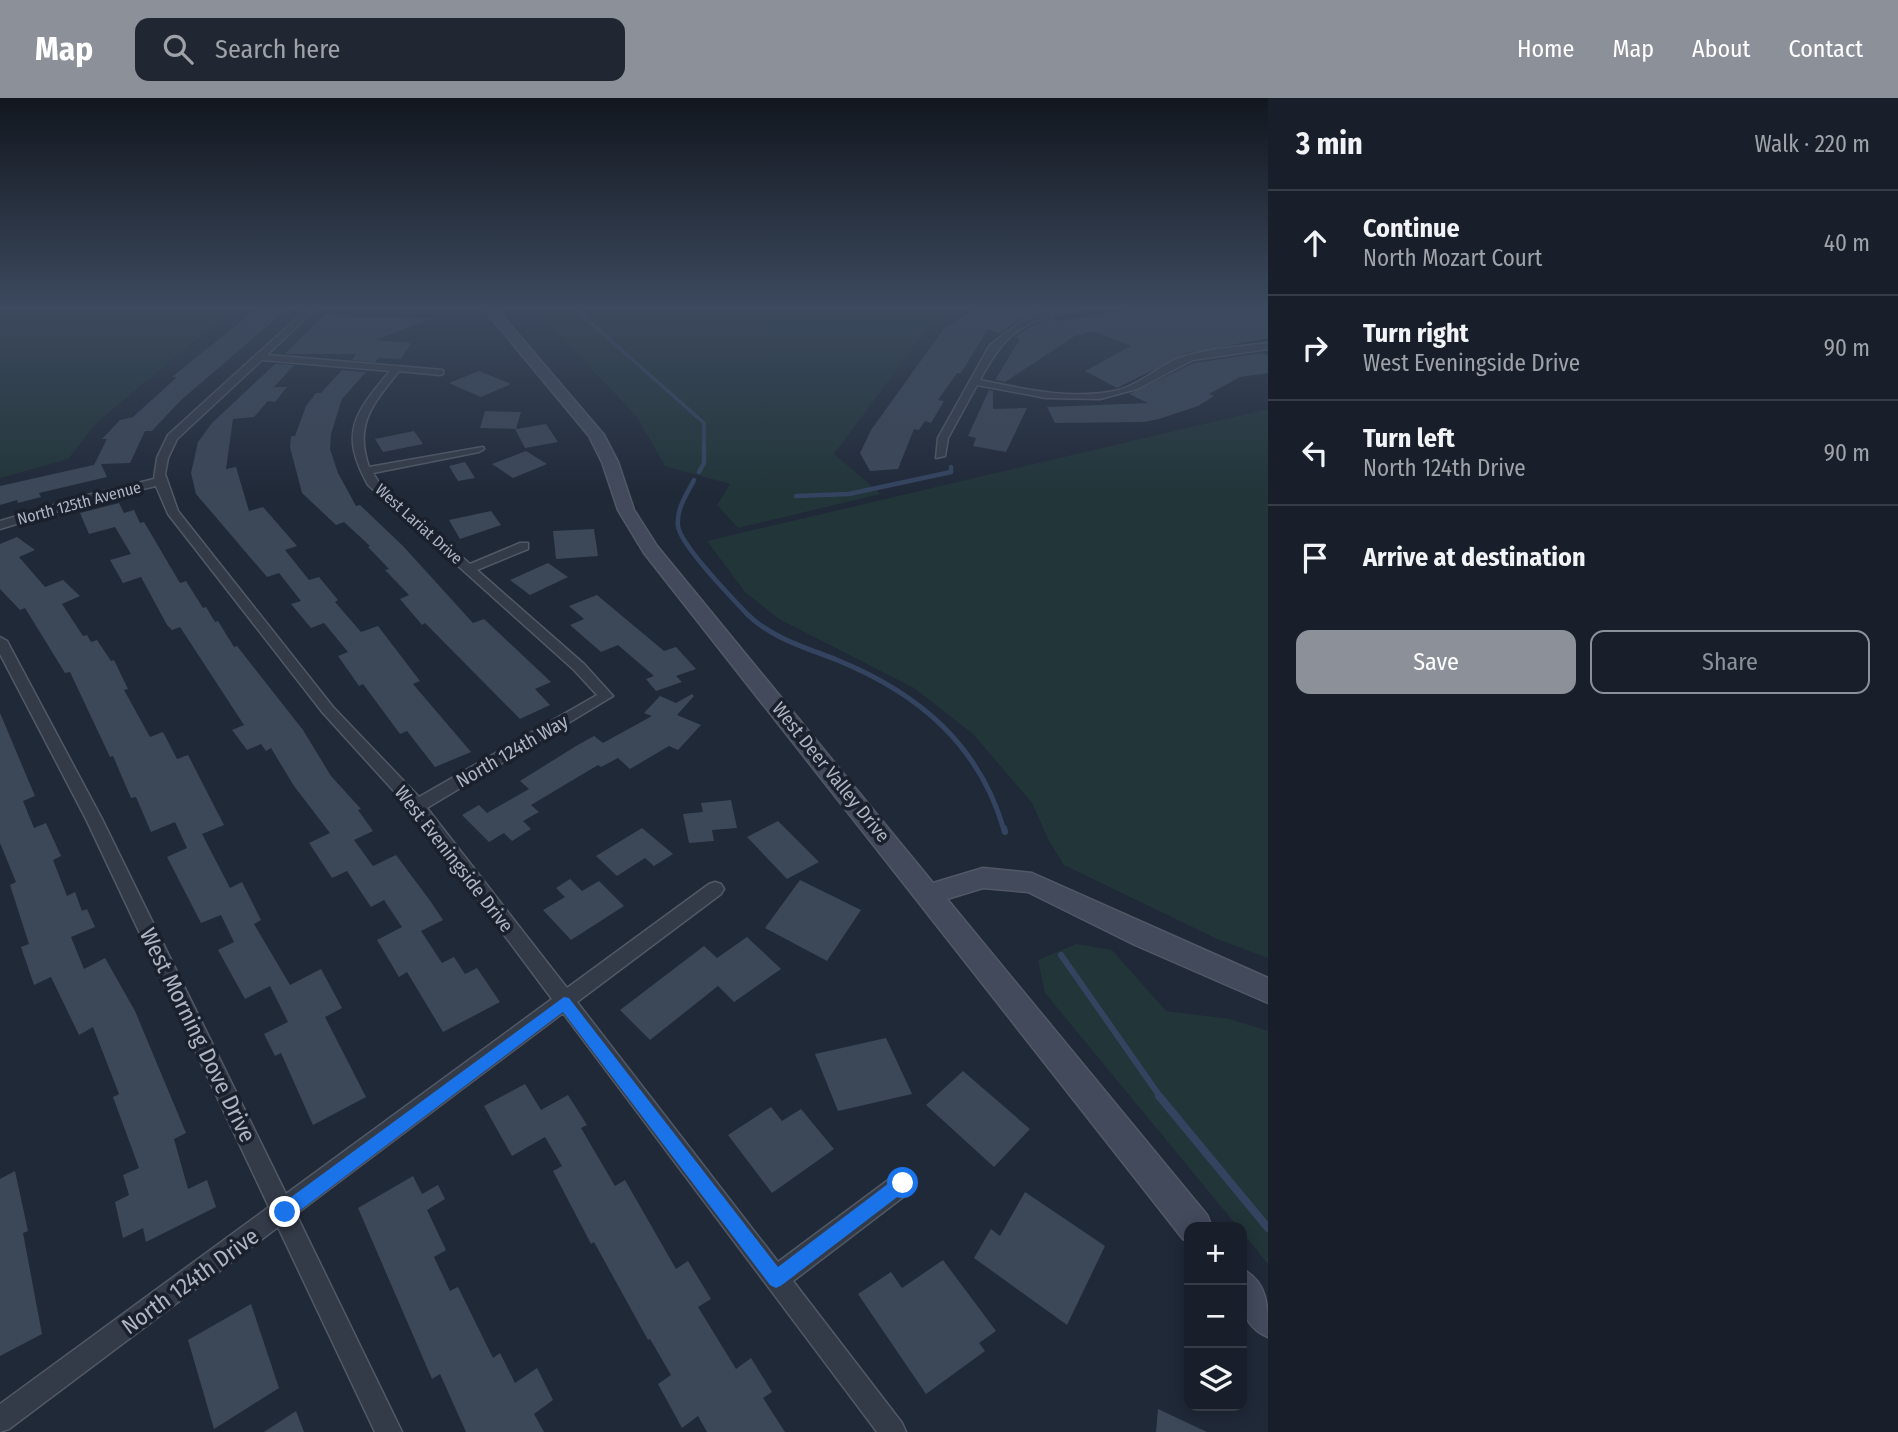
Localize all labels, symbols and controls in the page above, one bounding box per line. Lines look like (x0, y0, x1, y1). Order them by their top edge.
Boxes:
search box (135, 18, 625, 81)
text: Map (35, 29, 93, 69)
icon: search (159, 30, 197, 68)
text: Search here (215, 34, 340, 65)
text: Home (1517, 35, 1574, 63)
text: Map (1612, 35, 1654, 63)
text: About (1692, 35, 1750, 63)
text: Contact (1788, 35, 1863, 63)
text: 3 min (1296, 126, 1363, 162)
text: Walk · 220 m (1755, 130, 1870, 158)
text: Continue (1363, 213, 1460, 244)
icon: ahead (1296, 224, 1334, 262)
text: 40 m (1824, 229, 1870, 257)
text: North Mozart Court (1363, 244, 1542, 272)
text: Turn right (1363, 318, 1469, 349)
icon: right (1296, 329, 1334, 367)
text: 90 m (1824, 334, 1870, 362)
text: West Eveningside Drive (1363, 349, 1580, 377)
text: Turn left (1363, 423, 1455, 454)
icon: left (1296, 434, 1334, 472)
text: 90 m (1824, 439, 1870, 467)
text: North 124th Drive (1363, 454, 1526, 482)
street label: North 125th Avenue (15, 477, 143, 529)
street label: West Lariat Drive (372, 480, 467, 568)
icon: arrive (1296, 539, 1334, 577)
text: Arrive at destination (1363, 542, 1586, 573)
button: Save (1296, 630, 1576, 694)
button: Share (1590, 630, 1870, 694)
street label: West Deer Valley Drive (767, 697, 895, 847)
street label: North 124th Way (452, 709, 572, 792)
street label: West Eveningside Drive (390, 781, 518, 937)
street label: West Morning Dove Drive (134, 923, 262, 1147)
route start (887, 1167, 918, 1198)
route end (269, 1196, 300, 1227)
street label: North 124th Drive (116, 1222, 264, 1340)
map controls (1184, 1222, 1247, 1411)
button: + (1184, 1222, 1247, 1285)
button: − (1184, 1285, 1247, 1348)
button: layers (1184, 1348, 1247, 1411)

